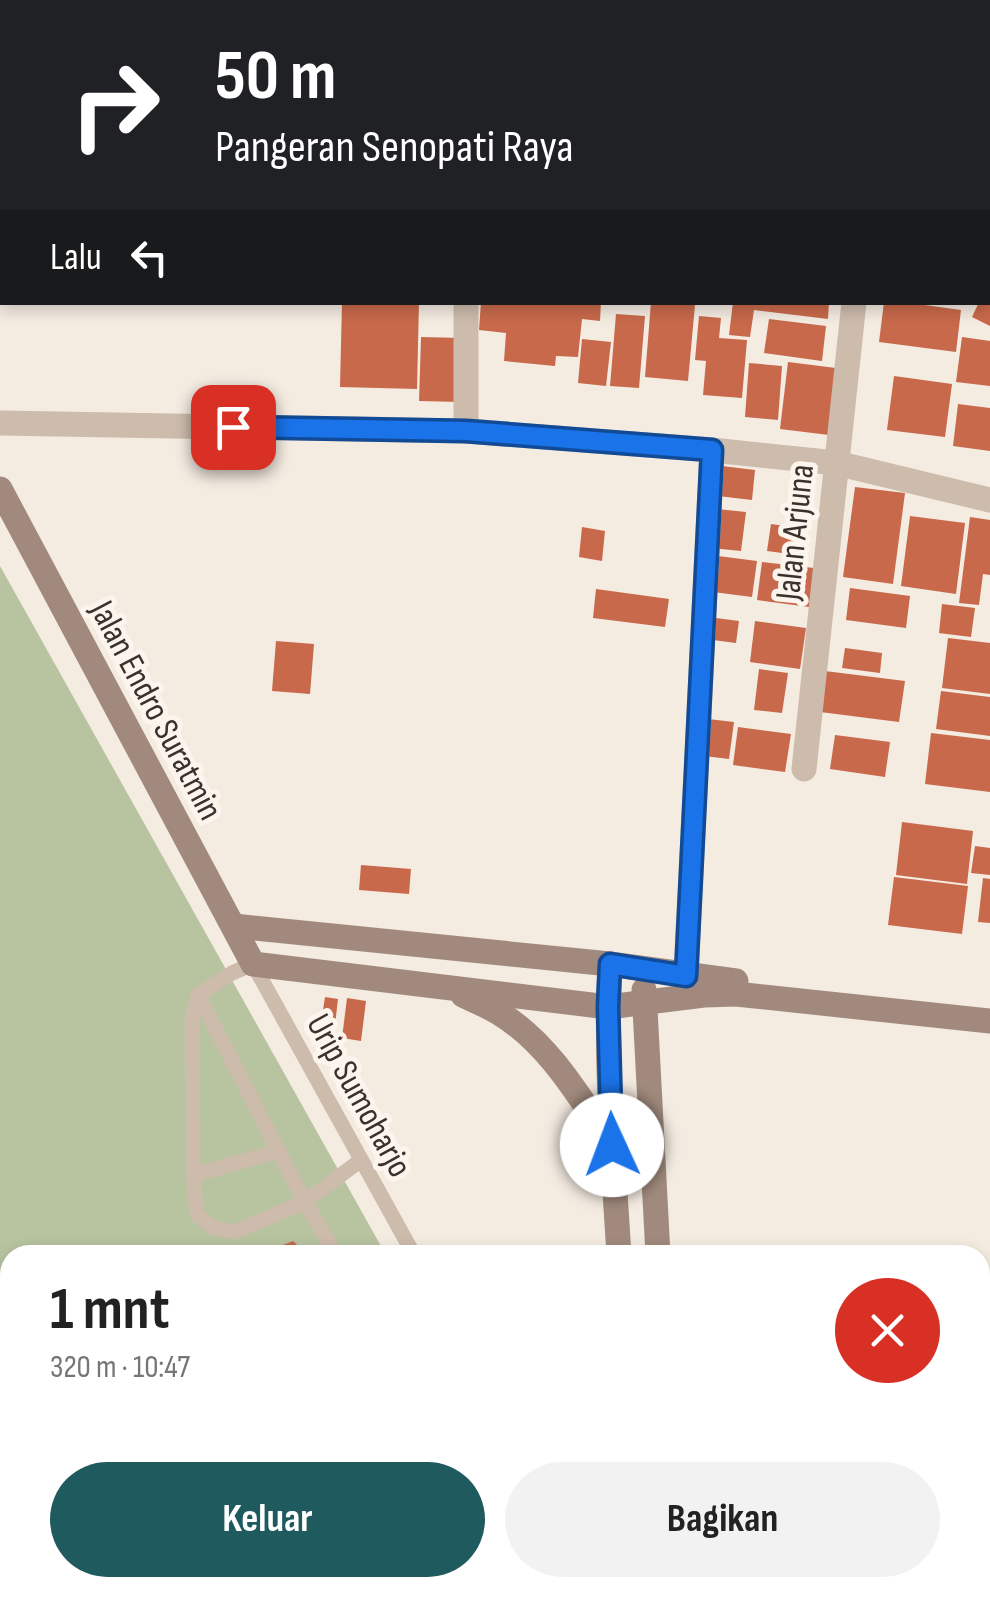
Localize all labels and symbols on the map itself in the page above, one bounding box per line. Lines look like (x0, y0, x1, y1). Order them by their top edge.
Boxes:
pin (191, 385, 276, 470)
street label: Jalan Arjuna (767, 462, 824, 603)
street label: Jalan Endro Suratmin (79, 593, 231, 828)
street label: Urip Sumoharjo (296, 1007, 421, 1185)
position arrow (560, 1093, 664, 1197)

